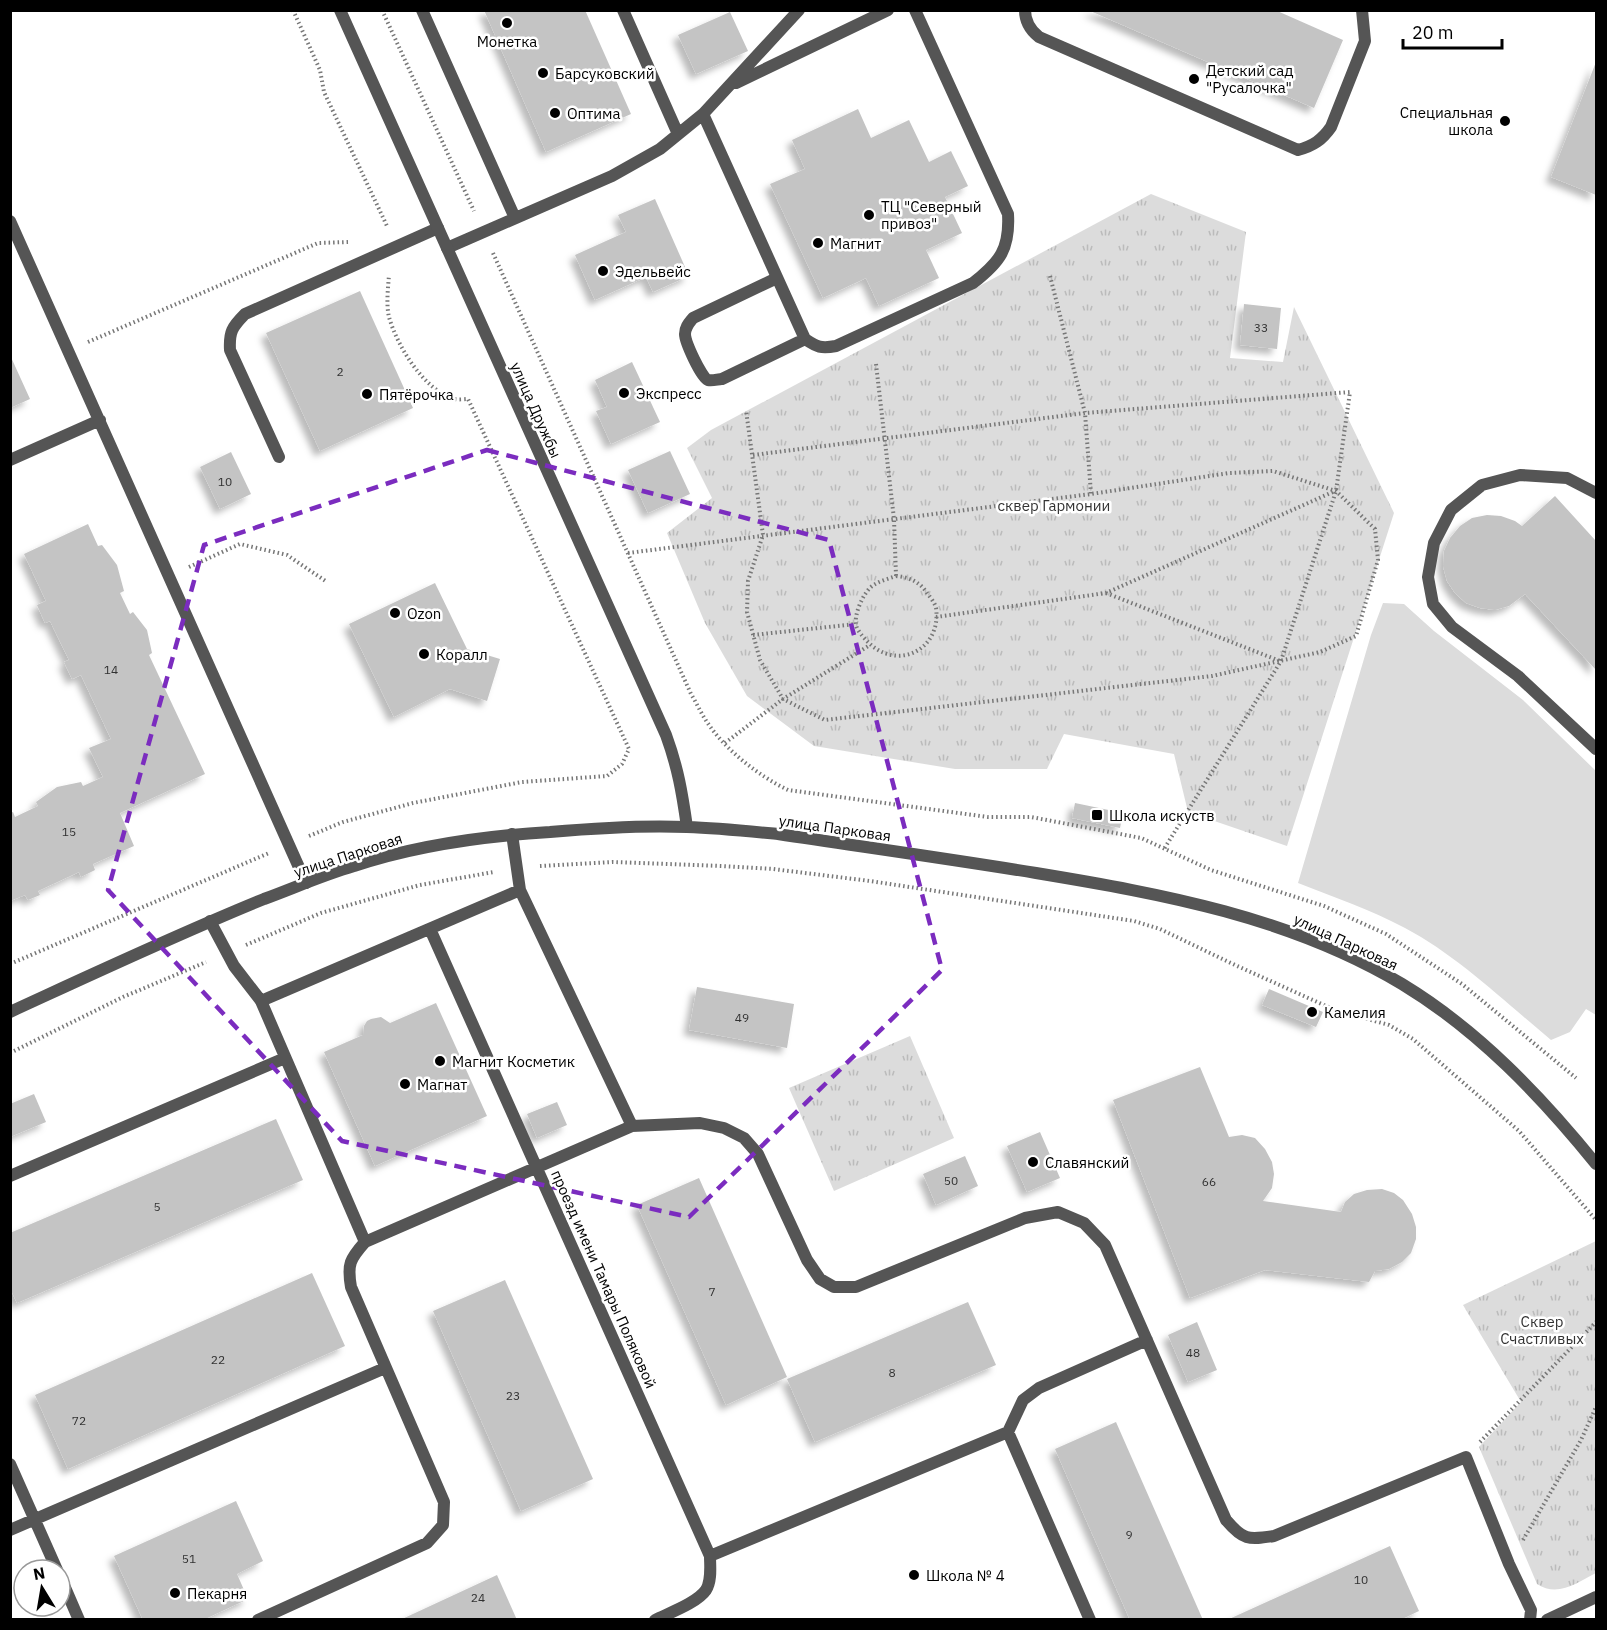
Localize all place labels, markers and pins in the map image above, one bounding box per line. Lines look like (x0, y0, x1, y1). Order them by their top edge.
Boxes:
marker: Монетка (500, 16, 514, 30)
place label: Монетка (477, 32, 537, 51)
place label: Детский сад "Русалочка" (1206, 61, 1294, 97)
place label: Барсуковский (555, 64, 654, 83)
marker: Барсуковский (536, 66, 550, 80)
marker: Детский сад "Русалочка" (1187, 72, 1201, 86)
place label: Специальная школа (1400, 103, 1493, 139)
place label: Оптима (567, 104, 621, 123)
marker: Оптима (548, 106, 562, 120)
marker: Специальная школа (1498, 114, 1512, 128)
place label: ТЦ "Северный привоз" (881, 197, 982, 233)
marker: ТЦ "Северный привоз" (862, 208, 876, 222)
place label: Магнит (830, 234, 881, 253)
marker: Магнит (811, 236, 825, 250)
place label: Эдельвейс (615, 262, 691, 281)
marker: Эдельвейс (596, 264, 610, 278)
place label: Экспресс (636, 384, 702, 403)
place label: Пятёрочка (379, 385, 454, 404)
marker: Экспресс (617, 386, 631, 400)
marker: Пятёрочка (360, 387, 374, 401)
place label: Ozon (407, 604, 441, 623)
marker: Ozon (388, 606, 402, 620)
place label: Коралл (436, 645, 488, 664)
marker: Коралл (417, 647, 431, 661)
place label: Школа искуств (1109, 806, 1215, 825)
marker: Школа искуств (1090, 808, 1104, 822)
place label: Камелия (1324, 1003, 1386, 1022)
marker: Камелия (1305, 1005, 1319, 1019)
place label: Магнит Косметик (452, 1052, 575, 1071)
marker: Магнит Косметик (433, 1054, 447, 1068)
place label: Магнат (417, 1075, 467, 1094)
marker: Магнат (398, 1077, 412, 1091)
place label: Славянский (1045, 1153, 1129, 1172)
marker: Славянский (1026, 1155, 1040, 1169)
place label: Школа № 4 (926, 1566, 1005, 1585)
marker: Школа № 4 (907, 1568, 921, 1582)
place label: Пекарня (187, 1584, 247, 1603)
marker: Пекарня (168, 1586, 182, 1600)

